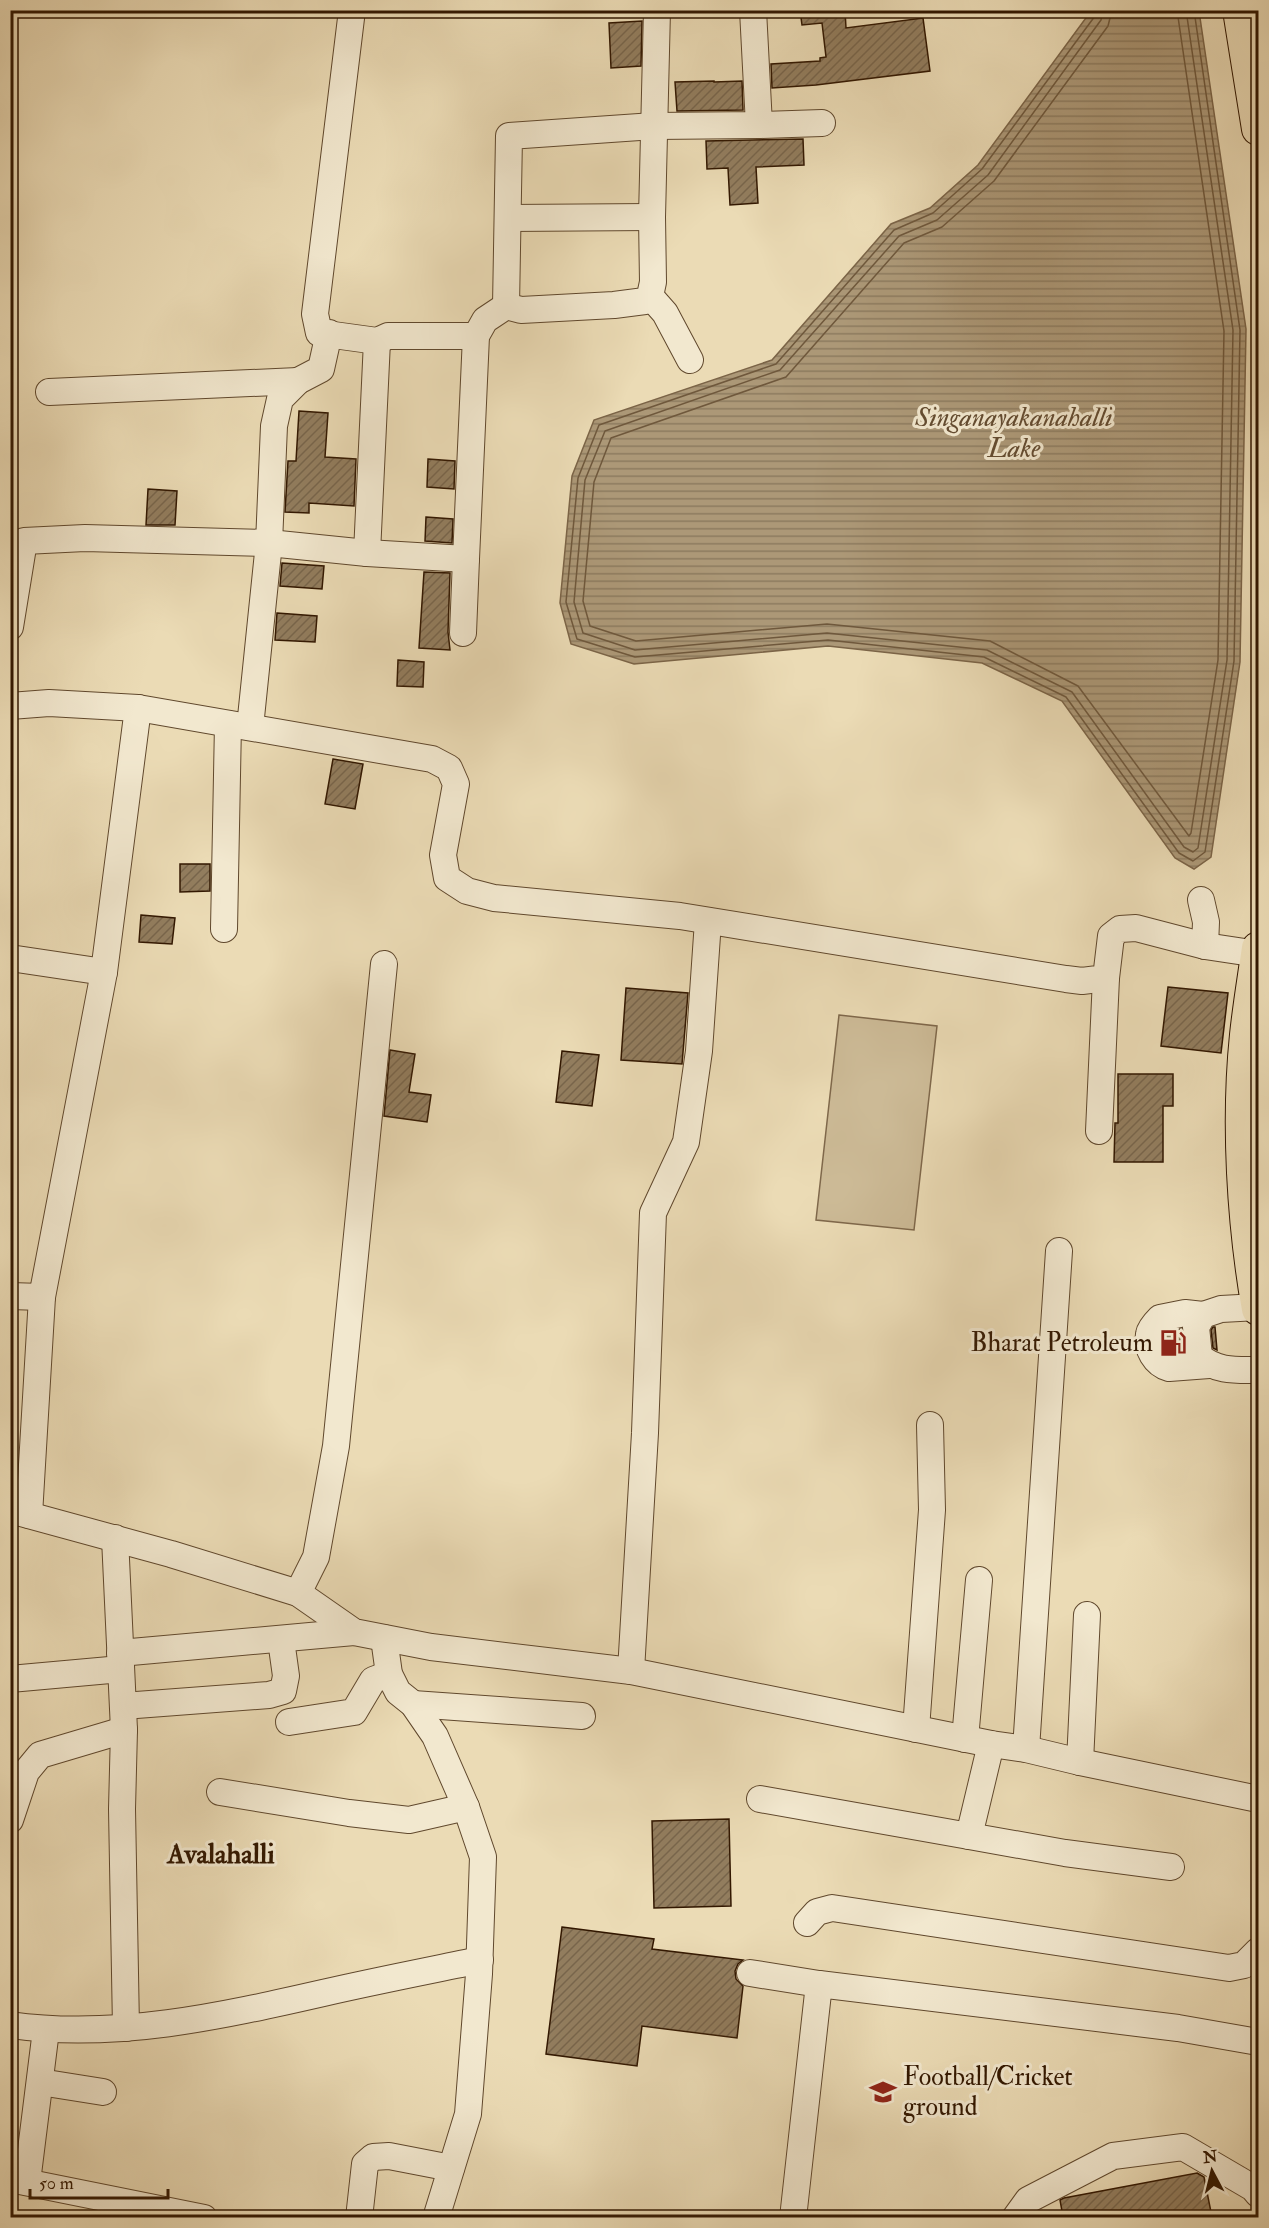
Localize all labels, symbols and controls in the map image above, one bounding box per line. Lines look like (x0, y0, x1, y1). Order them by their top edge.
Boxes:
water label: Singanayakanahalli Lake (914, 401, 1113, 465)
place label: Bharat Petroleum (971, 1327, 1153, 1359)
fuel station icon: Bharat Petroleum (1158, 1328, 1188, 1358)
district label: Avalahalli (166, 1837, 275, 1872)
place label: Football/Cricket ground (903, 2061, 1073, 2123)
school or university icon: Football/Cricket ground (868, 2077, 898, 2107)
north arrow (1182, 2141, 1242, 2201)
text: N (1201, 2146, 1219, 2168)
scale bar (30, 2162, 168, 2200)
text: 50 m (39, 2172, 74, 2195)

